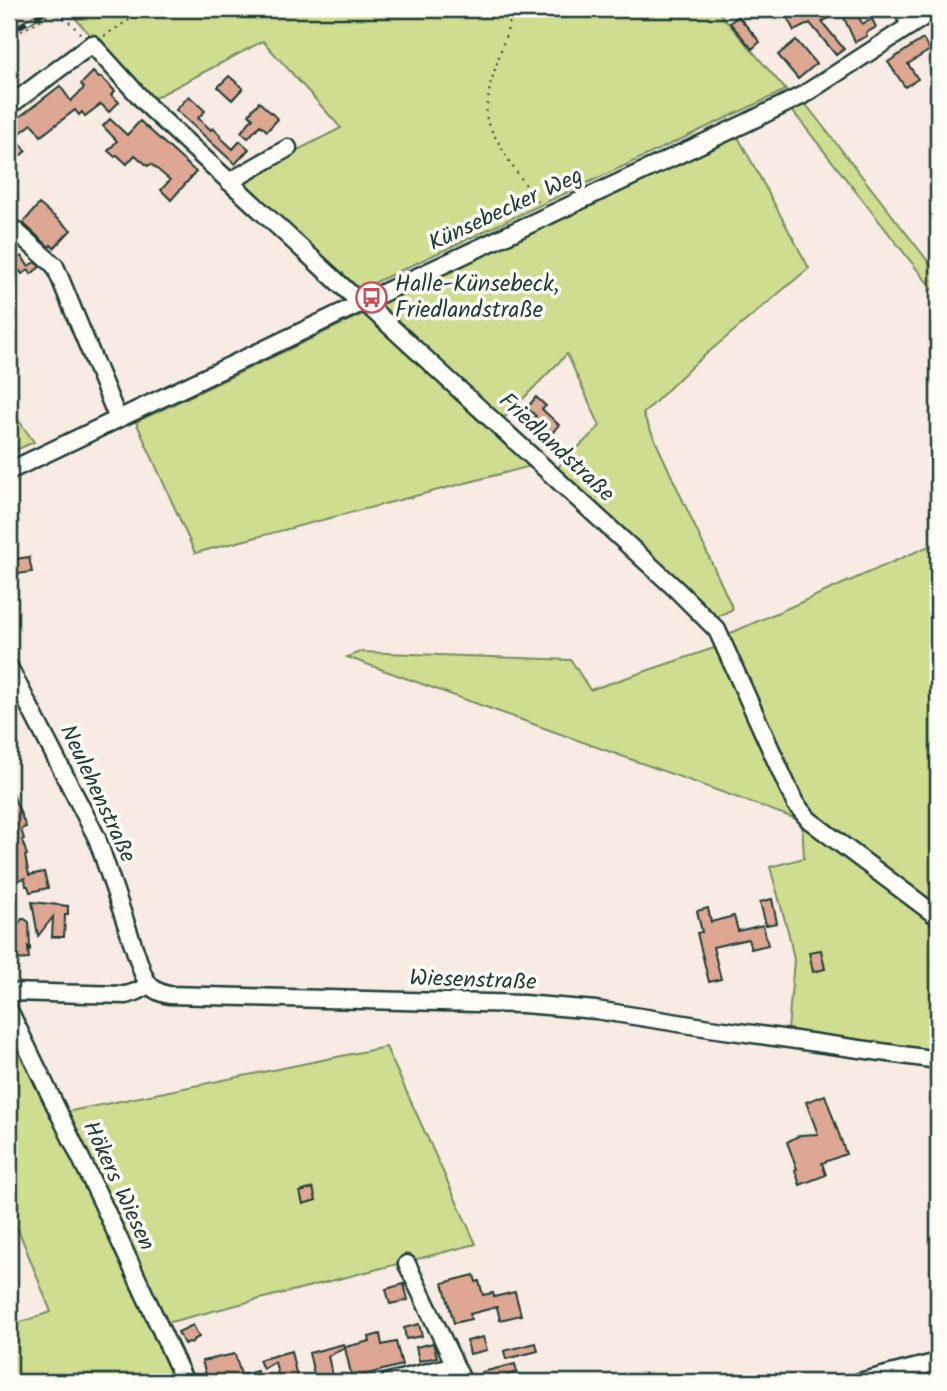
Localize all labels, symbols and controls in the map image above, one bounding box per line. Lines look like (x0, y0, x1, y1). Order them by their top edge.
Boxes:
street label: Künsebecker Weg (423, 158, 589, 262)
place label: Halle-Künsebeck, Friedlandstraße (395, 267, 559, 329)
bus stop icon: Halle-Künsebeck, Friedlandstraße (355, 281, 389, 315)
street label: Friedlandstraße (490, 384, 622, 512)
street label: Neulehenstraße (49, 719, 145, 869)
street label: Wiesenstraße (409, 961, 537, 1001)
street label: Hökers Wiesen (72, 1115, 164, 1257)

